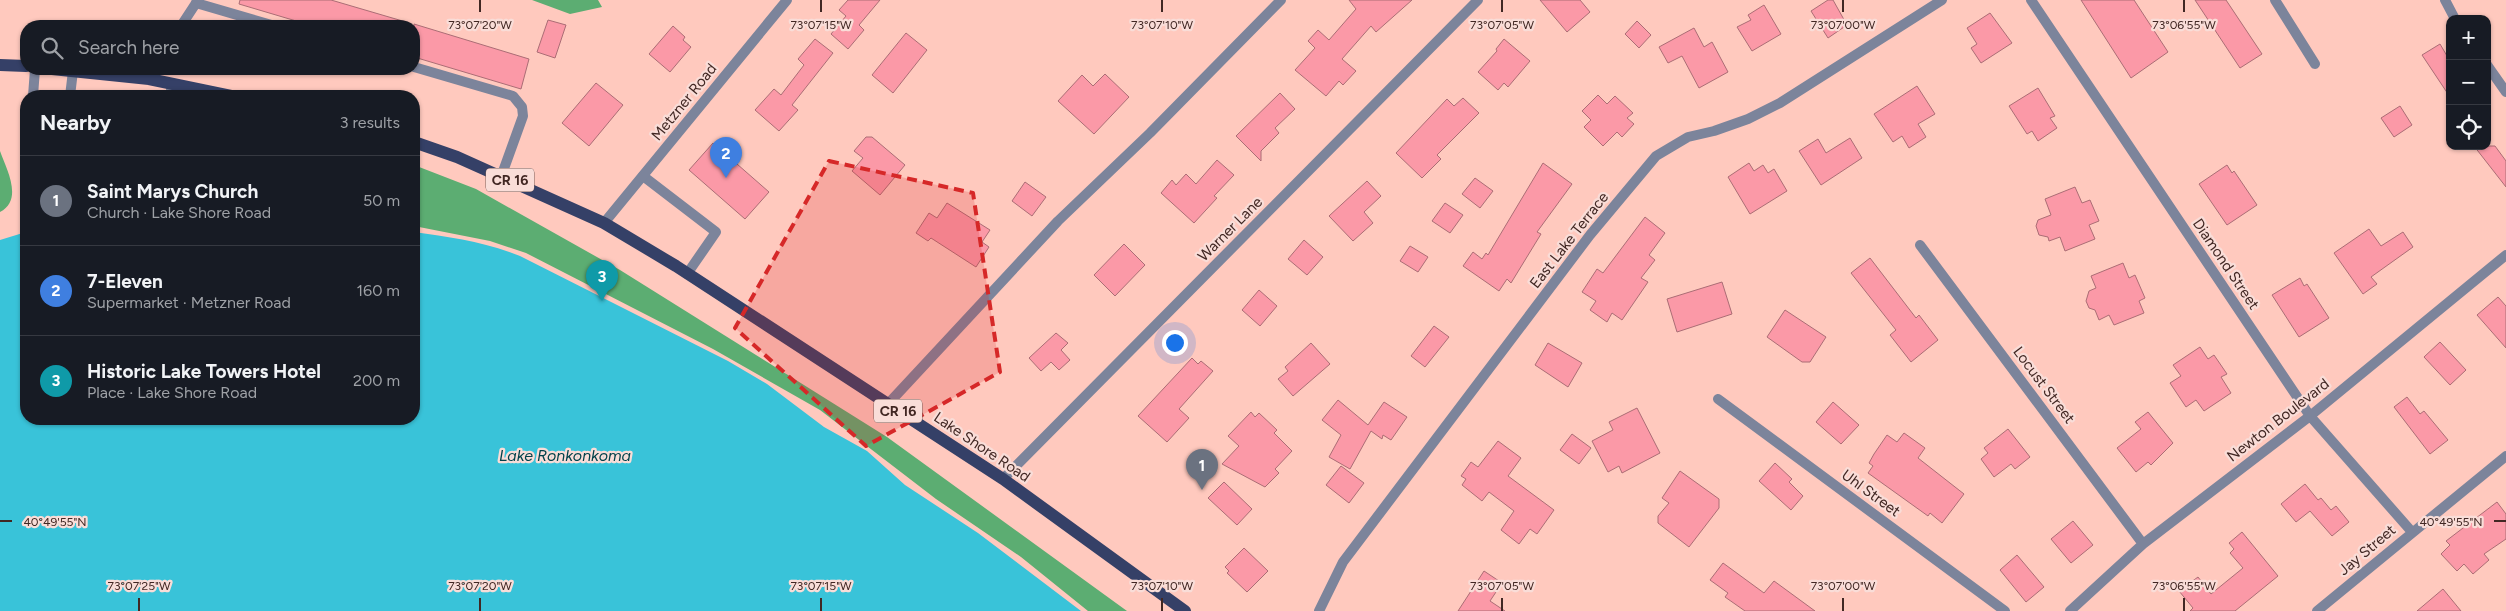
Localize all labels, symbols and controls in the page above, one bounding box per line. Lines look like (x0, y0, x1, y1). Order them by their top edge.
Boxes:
map controls (2446, 15, 2491, 150)
button: + (2446, 15, 2491, 60)
text: 73°07'20"W (448, 18, 512, 32)
text: 73°07'15"W (790, 18, 852, 32)
text: 73°07'10"W (1131, 18, 1193, 32)
text: 73°07'05"W (1470, 18, 1534, 32)
text: 73°07'00"W (1811, 18, 1876, 32)
text: 73°06'55"W (2152, 18, 2216, 32)
search box (20, 20, 420, 75)
icon: search (38, 34, 66, 62)
text: Search here (78, 36, 180, 59)
street label: Metzner Road (647, 60, 721, 144)
button: − (2446, 60, 2491, 105)
button: locate (2446, 105, 2491, 150)
text: Nearby (40, 110, 111, 135)
text: 3 results (340, 113, 400, 132)
pin: 2 (710, 137, 742, 178)
road number: CR 16 (486, 168, 534, 192)
text: Saint Marys Church (87, 180, 258, 203)
street label: East Lake Terrace (1526, 188, 1612, 292)
text: 1 (53, 191, 59, 210)
text: 50 m (363, 191, 400, 210)
street label: Warner Lane (1194, 193, 1266, 265)
text: Church · Lake Shore Road (87, 203, 271, 222)
street label: Diamond Street (2189, 215, 2263, 313)
pin: 3 (586, 260, 618, 301)
text: 7-Eleven (87, 270, 163, 293)
text: 2 (51, 281, 61, 300)
text: 160 m (357, 281, 400, 300)
text: Supermarket · Metzner Road (87, 293, 291, 312)
your location (1162, 330, 1188, 356)
street label: Locust Street (2009, 343, 2079, 427)
text: Historic Lake Towers Hotel (87, 360, 321, 383)
text: 3 (52, 371, 60, 390)
text: 200 m (353, 371, 400, 390)
street label: Newton Boulevard (2223, 375, 2333, 465)
text: Place · Lake Shore Road (87, 383, 257, 402)
road number: CR 16 (874, 400, 922, 422)
street label: Lake Shore Road (930, 408, 1034, 486)
water label: Lake Ronkonkoma (499, 446, 631, 465)
pin: 1 (1186, 449, 1218, 490)
street label: Uhl Street (1838, 466, 1904, 520)
text: 40°49'55"N (23, 515, 87, 529)
text: 40°49'55"N (2419, 515, 2483, 529)
street label: Jay Street (2335, 521, 2399, 579)
text: 73°07'25"W (108, 579, 171, 593)
text: 73°07'20"W (448, 579, 512, 593)
text: 73°07'15"W (790, 579, 852, 593)
text: 73°07'10"W (1131, 579, 1193, 593)
text: 73°07'05"W (1470, 579, 1534, 593)
text: 73°07'00"W (1811, 579, 1876, 593)
text: 73°06'55"W (2152, 579, 2216, 593)

